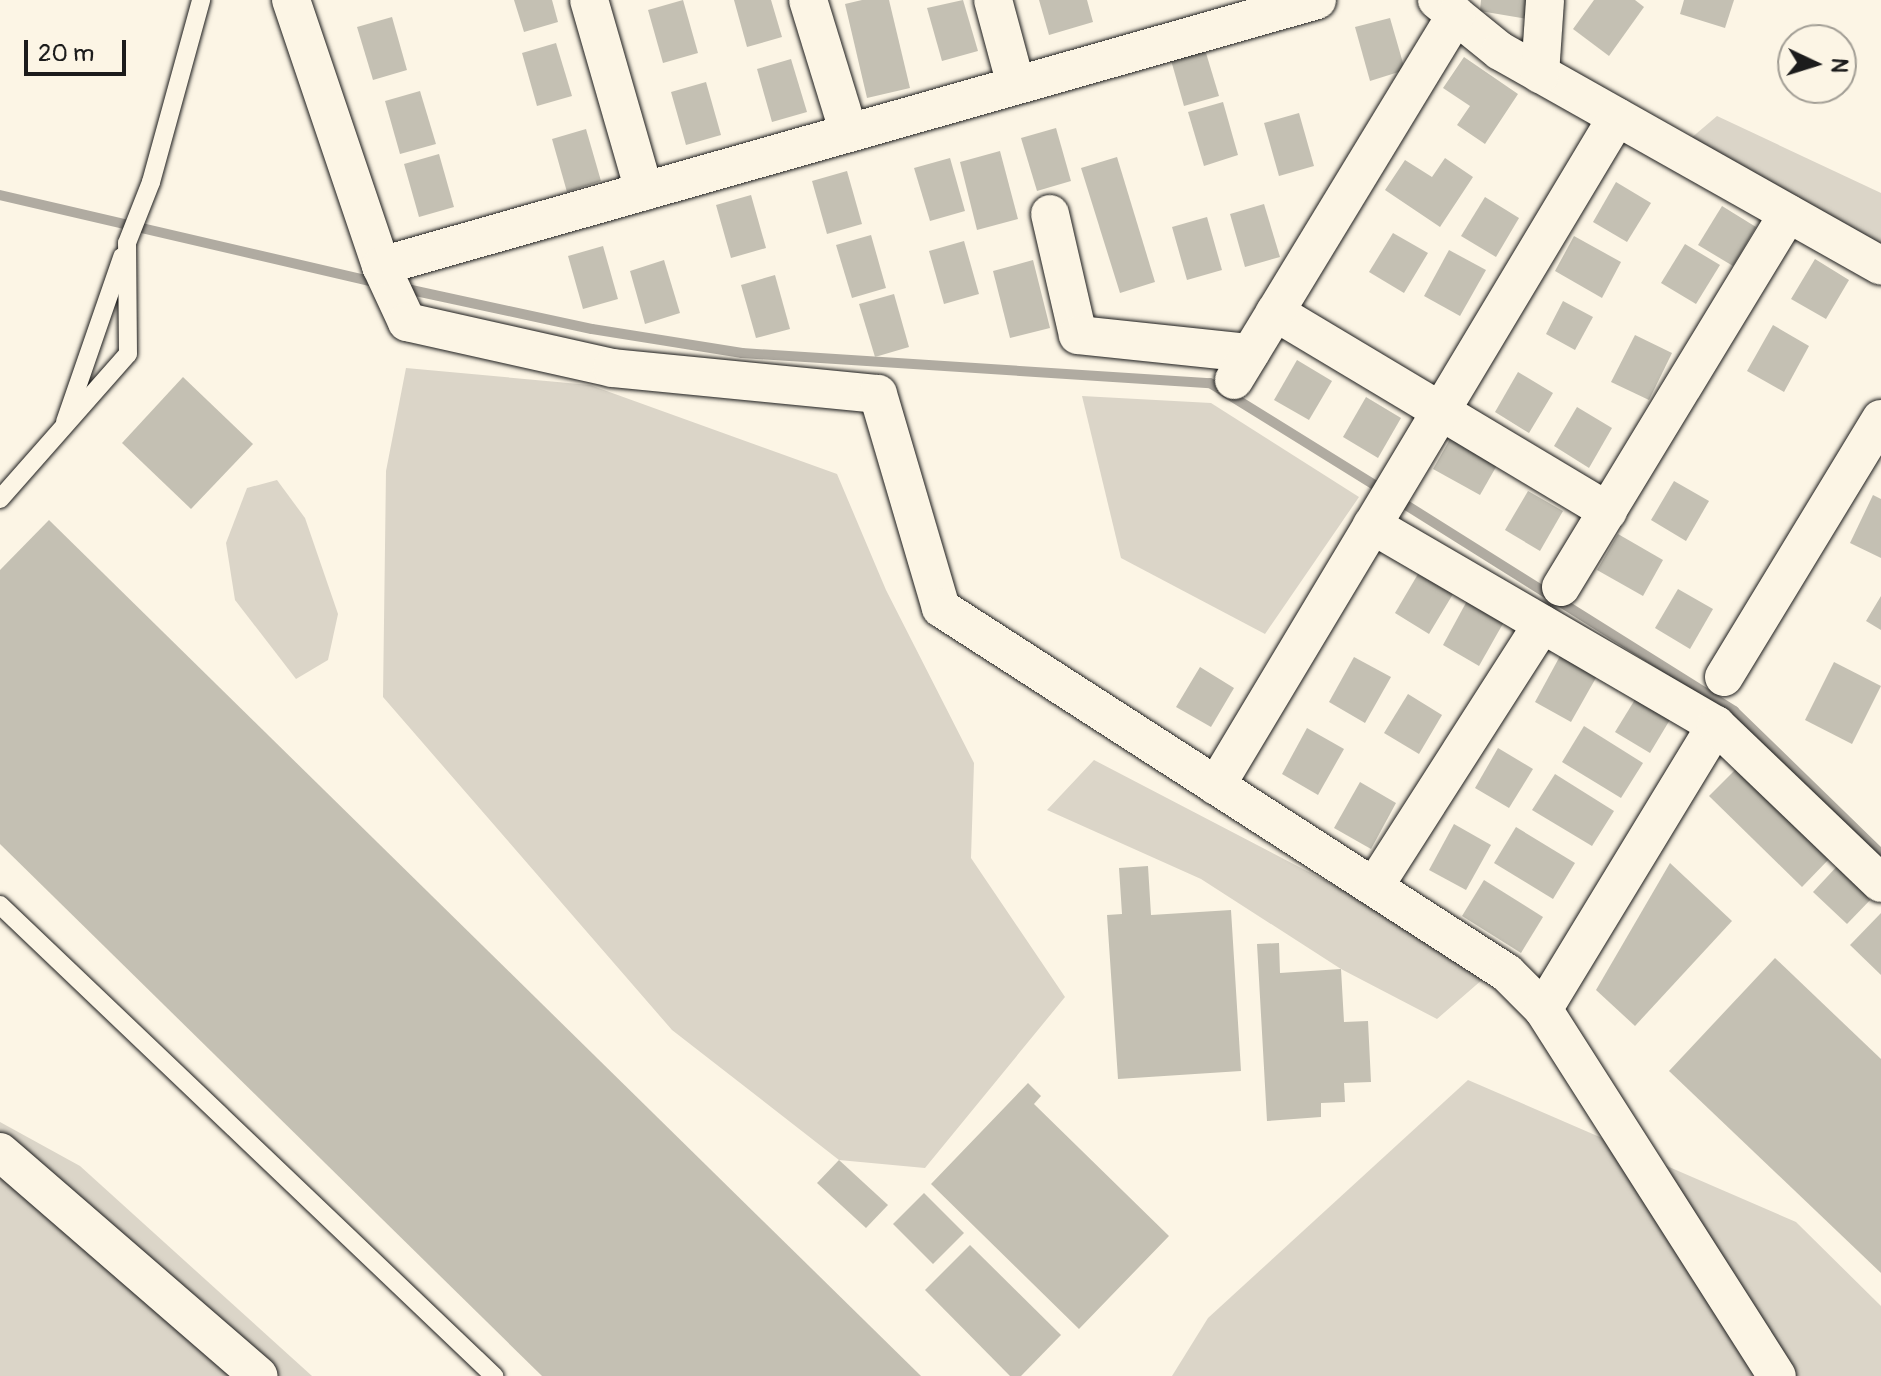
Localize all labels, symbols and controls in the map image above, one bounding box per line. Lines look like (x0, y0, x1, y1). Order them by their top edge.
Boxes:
scale bar (28, 24, 130, 74)
north arrow (1777, 24, 1857, 104)
text: 20 m (38, 39, 94, 68)
text: N (1824, 57, 1853, 74)

